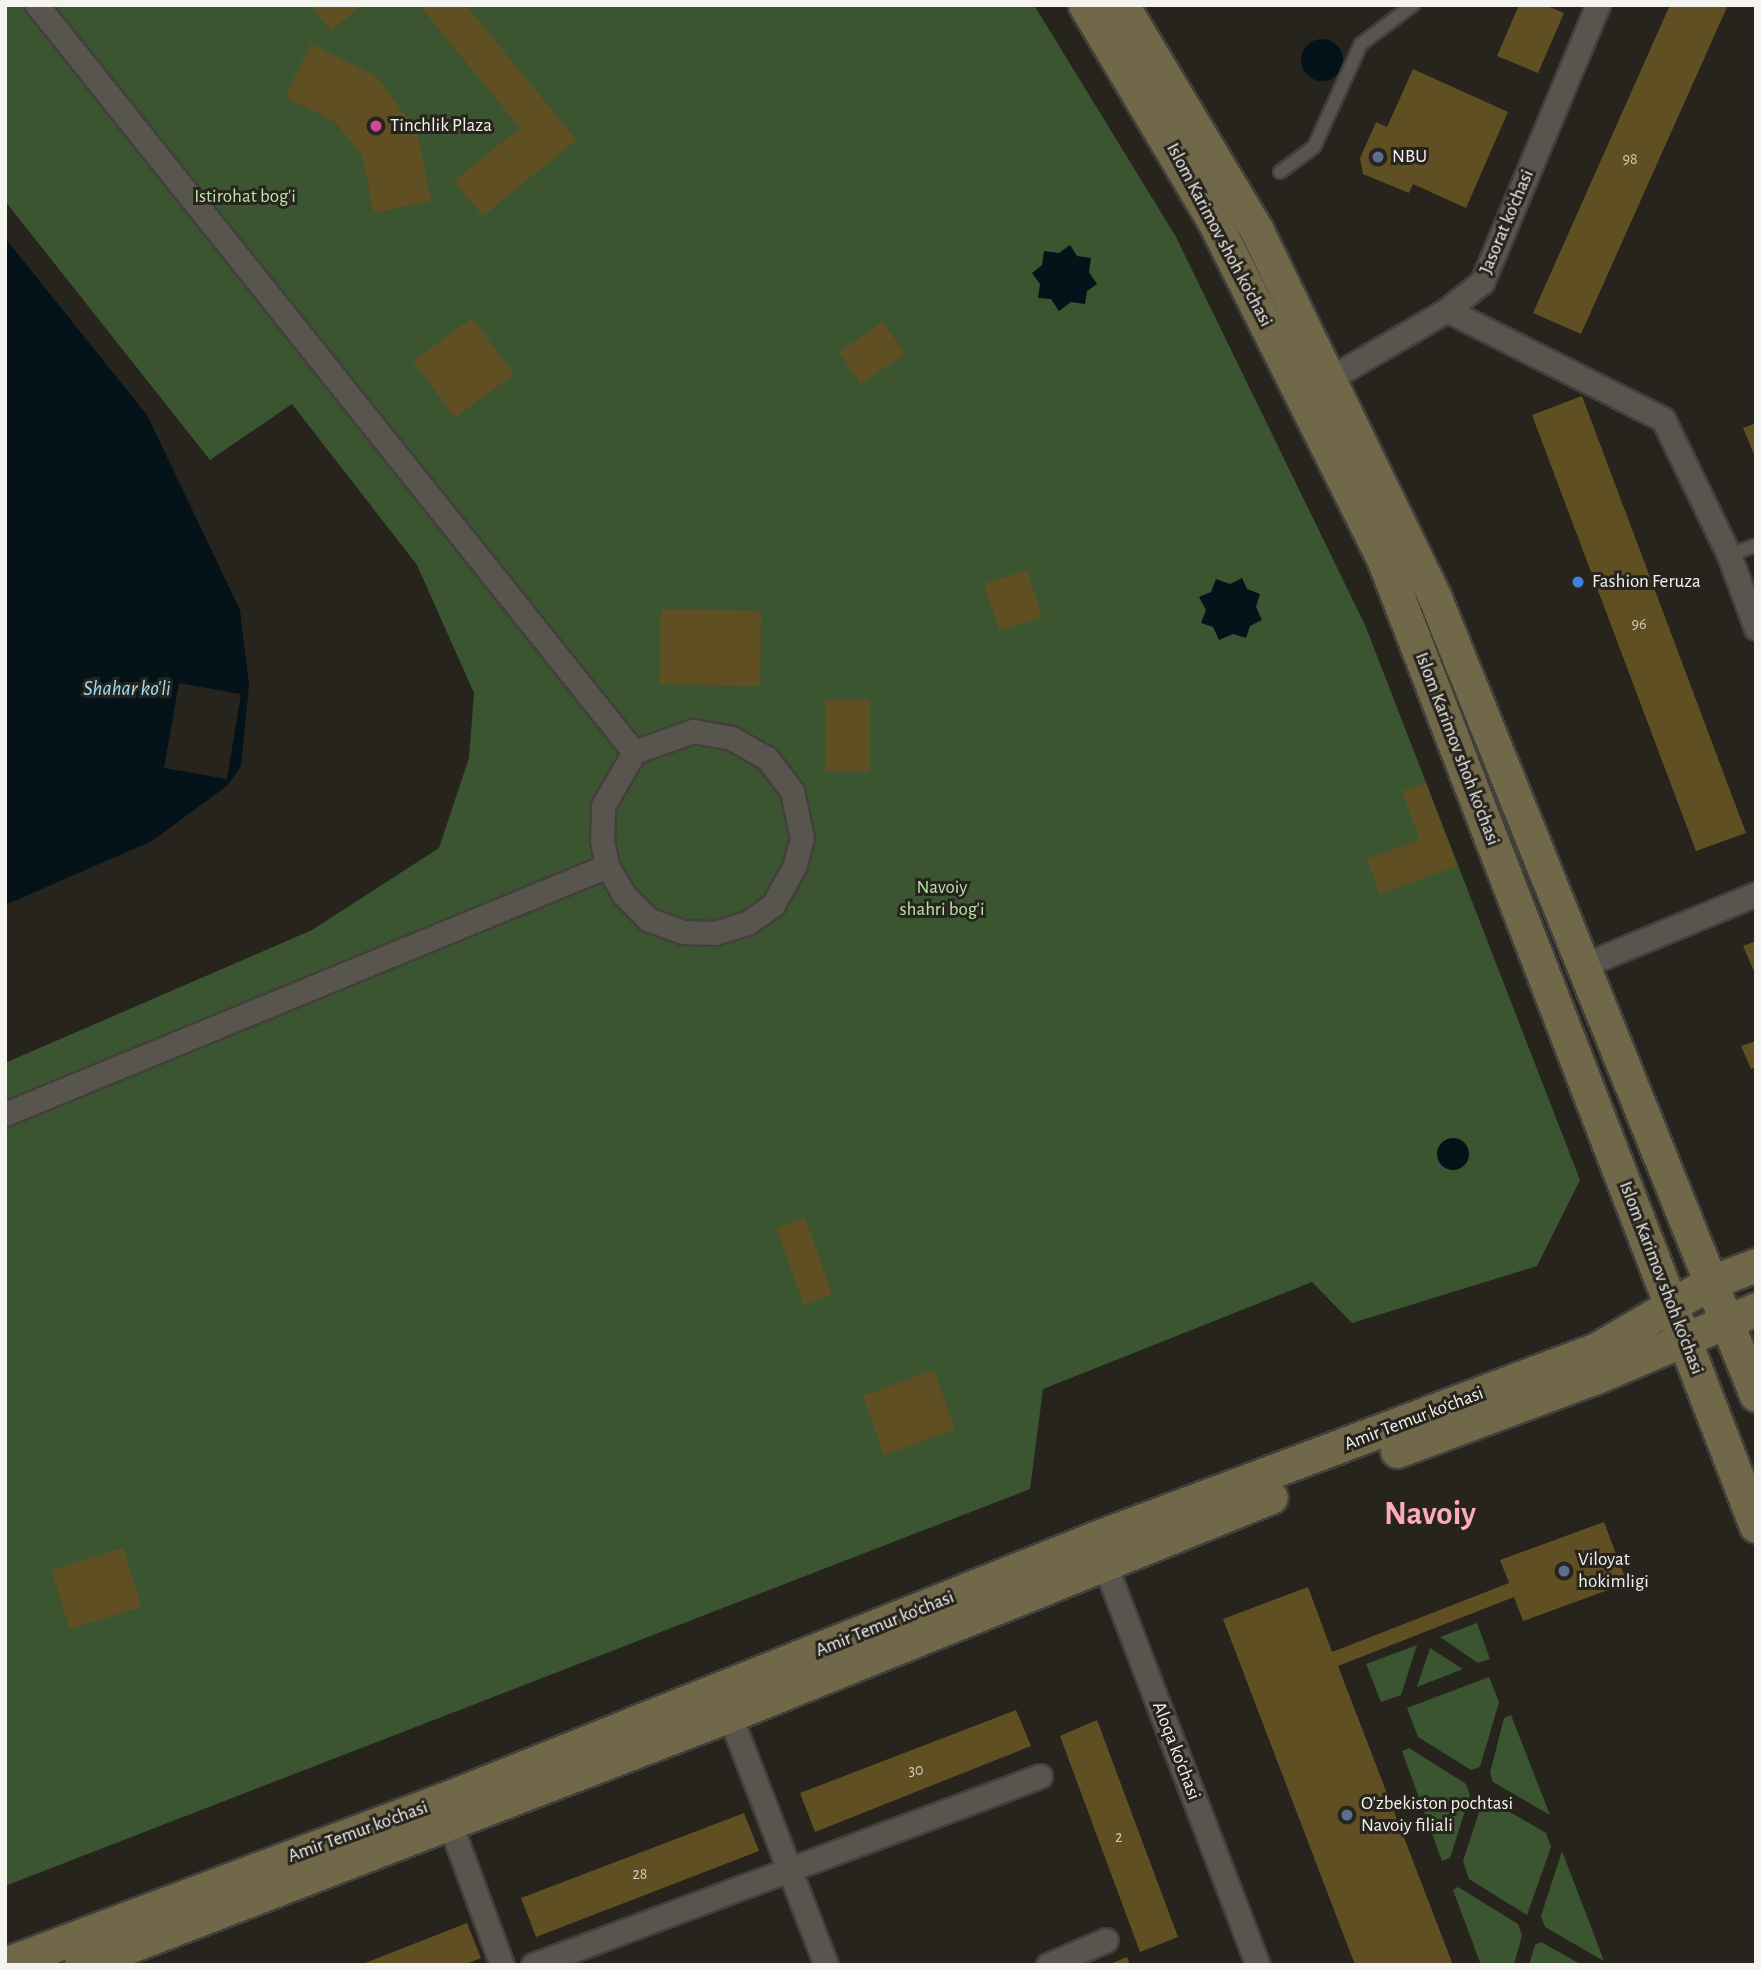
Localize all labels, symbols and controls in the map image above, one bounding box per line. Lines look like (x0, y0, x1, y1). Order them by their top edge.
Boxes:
place label: Tinchlik Plaza (390, 115, 492, 137)
marker: Tinchlik Plaza (368, 118, 384, 134)
street label: Islom Karimov shoh ko'chasi (1161, 139, 1277, 331)
place label: NBU (1392, 146, 1427, 168)
marker: NBU (1370, 149, 1386, 165)
house number: 98 (1622, 149, 1638, 169)
street label: Jasorat ko‘chasi (1475, 166, 1539, 278)
park label: Istirohat bog'i (194, 186, 296, 208)
place label: Fashion Feruza (1592, 571, 1701, 593)
marker: Fashion Feruza (1570, 574, 1586, 590)
house number: 96 (1631, 614, 1647, 634)
street label: Islom Karimov shoh ko'chasi (1410, 649, 1504, 849)
water label: Shahar ko'li (83, 676, 171, 702)
park label: Navoiy shahri bog'i (899, 877, 985, 921)
street label: Islom Karimov shoh ko'chasi (1614, 1178, 1708, 1378)
street label: Amir Temur ko‘chasi (1341, 1382, 1487, 1456)
district label: Navoiy (1384, 1495, 1476, 1535)
place label: Viloyat hokimligi (1578, 1549, 1649, 1593)
marker: Viloyat hokimligi (1556, 1563, 1572, 1579)
street label: Amir Temur ko‘chasi (812, 1586, 958, 1662)
street label: Aloqa ko'chasi (1147, 1699, 1205, 1803)
house number: 30 (908, 1760, 924, 1780)
place label: O'zbekiston pochtasi Navoiy filiali (1361, 1793, 1513, 1837)
street label: Amir Temur ko‘chasi (285, 1796, 431, 1868)
marker: O'zbekiston pochtasi Navoiy filiali (1339, 1807, 1355, 1823)
house number: 2 (1115, 1827, 1123, 1847)
house number: 28 (633, 1864, 647, 1884)

